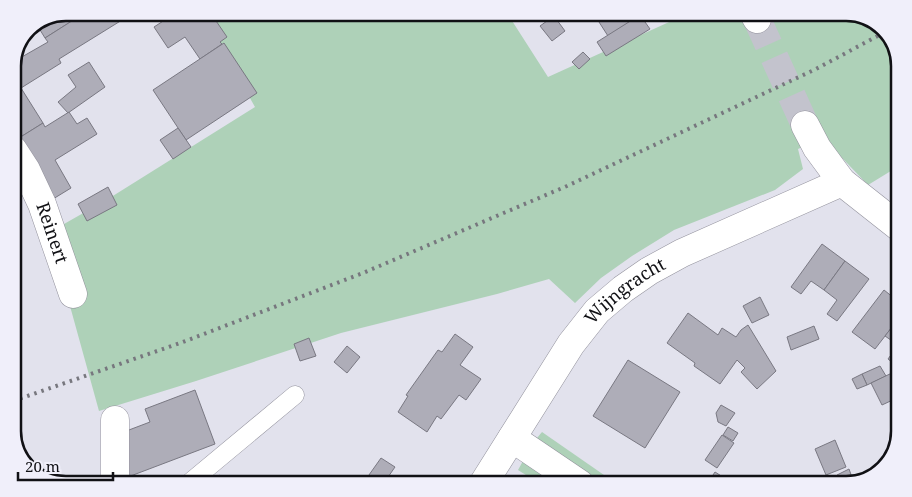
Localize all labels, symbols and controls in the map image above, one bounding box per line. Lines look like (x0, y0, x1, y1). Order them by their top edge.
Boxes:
street label: Reinert (31, 199, 75, 266)
street label: Wijngracht (578, 251, 669, 328)
scale bar (18, 450, 112, 482)
text: 20 m (25, 456, 60, 476)

